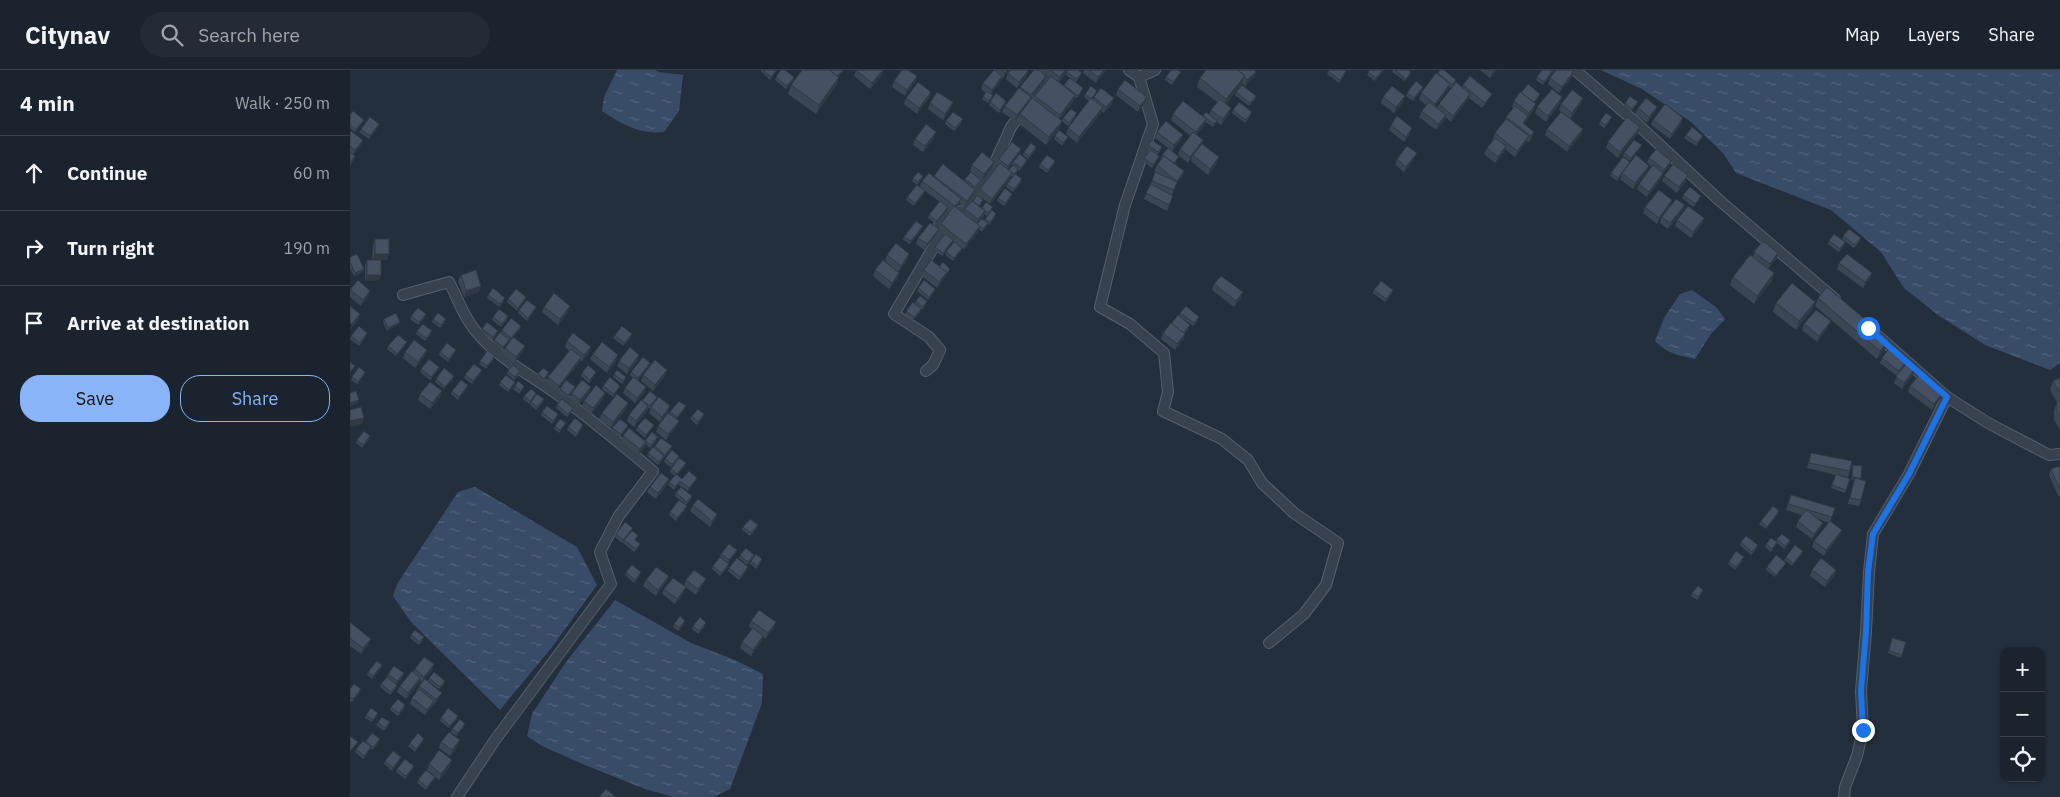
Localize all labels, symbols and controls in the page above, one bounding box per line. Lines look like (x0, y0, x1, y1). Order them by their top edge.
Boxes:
search box (140, 12, 490, 57)
text: Citynav (25, 19, 110, 51)
icon: search (158, 21, 186, 49)
text: Search here (198, 23, 300, 47)
text: Map (1845, 23, 1880, 46)
text: Layers (1908, 23, 1960, 46)
text: Share (1988, 23, 2035, 46)
text: 4 min (20, 89, 75, 117)
text: Walk · 250 m (235, 93, 330, 113)
icon: ahead (20, 159, 48, 187)
text: Continue (67, 161, 147, 185)
text: 60 m (293, 163, 330, 183)
icon: right (20, 234, 48, 262)
text: Turn right (67, 236, 154, 260)
text: 190 m (283, 238, 330, 258)
icon: arrive (20, 309, 48, 337)
text: Arrive at destination (67, 311, 250, 335)
route start (1857, 317, 1880, 340)
button: Save (20, 375, 170, 422)
button: Share (180, 375, 330, 422)
map controls (2000, 647, 2045, 782)
button: + (2000, 647, 2045, 692)
button: − (2000, 692, 2045, 737)
route end (1852, 719, 1875, 742)
button: locate (2000, 737, 2045, 782)

